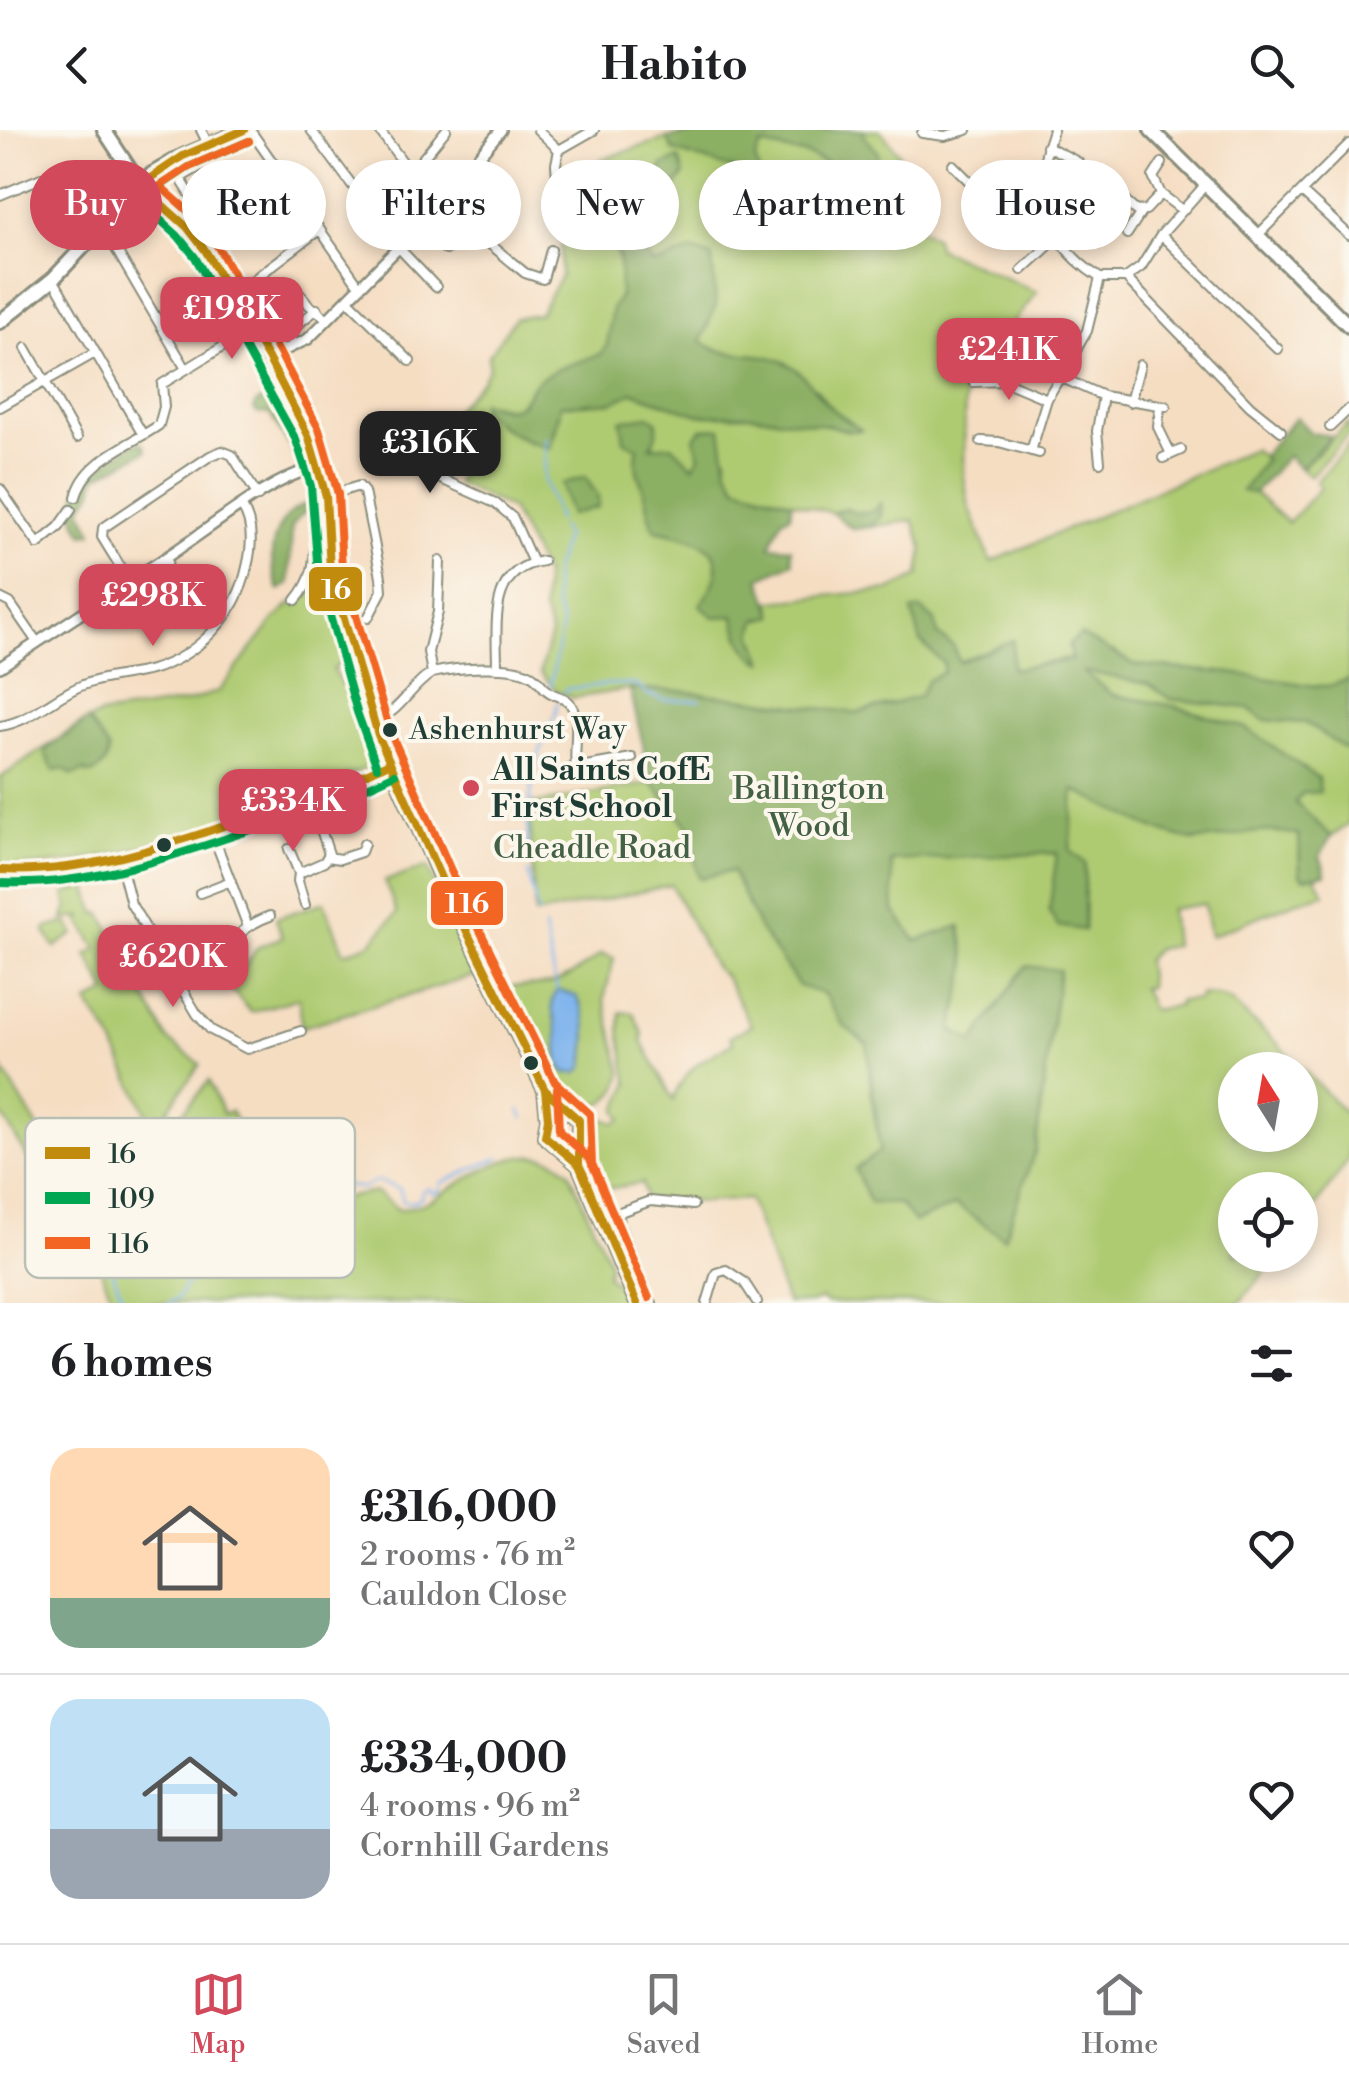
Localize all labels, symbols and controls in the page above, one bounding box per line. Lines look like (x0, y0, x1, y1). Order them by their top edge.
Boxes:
text: Habito (601, 37, 748, 94)
icon: back (50, 38, 105, 93)
icon: search (1244, 38, 1299, 93)
chip: Buy (30, 160, 162, 250)
chip: Rent (182, 160, 326, 250)
chip: Filters (346, 160, 521, 250)
chip: New (541, 160, 679, 250)
chip: Apartment (699, 160, 941, 250)
chip: House (961, 160, 1131, 250)
pin: £198K (162, 277, 302, 362)
text: £198K (182, 289, 282, 329)
pin: £241K (939, 318, 1079, 403)
text: £241K (959, 330, 1059, 370)
pin: £316K (360, 411, 500, 496)
text: £316K (382, 423, 478, 463)
pin: £298K (83, 564, 223, 649)
line badge: 16 (307, 565, 364, 613)
text: 16 (321, 573, 351, 608)
text: £298K (101, 576, 205, 616)
place label: Ashenhurst Way (408, 711, 627, 749)
marker: Ashenhurst Way (380, 720, 400, 740)
place label: All Saints CofE First School (490, 750, 710, 827)
pin: £334K (223, 769, 363, 854)
park label: Ballington Wood (732, 769, 885, 846)
marker: All Saints CofE First School (460, 777, 482, 799)
text: £334K (241, 781, 345, 821)
park label: Cheadle Road (493, 828, 691, 868)
unlabelled marker (154, 835, 174, 855)
line badge: 116 (429, 879, 505, 927)
text: 116 (445, 887, 489, 922)
pin: £620K (103, 925, 243, 1010)
text: £620K (119, 937, 227, 977)
north arrow (1218, 1052, 1318, 1152)
map controls (1218, 1052, 1318, 1272)
unlabelled marker (521, 1053, 541, 1073)
legend (25, 1118, 355, 1278)
text: 16 (108, 1137, 136, 1172)
button: locate (1218, 1172, 1318, 1272)
text: 109 (108, 1182, 155, 1217)
text: 116 (108, 1227, 149, 1262)
icon: filters (1244, 1336, 1299, 1391)
text: 6 homes (50, 1337, 213, 1390)
text: £316,000 (360, 1482, 557, 1535)
icon: home (130, 1488, 250, 1608)
icon: heart (1244, 1521, 1299, 1576)
text: 2 rooms · 76 m² (360, 1535, 575, 1575)
text: Cauldon Close (360, 1575, 567, 1615)
text: £334,000 (360, 1733, 567, 1786)
icon: home (130, 1739, 250, 1859)
icon: heart (1244, 1772, 1299, 1827)
text: 4 rooms · 96 m² (360, 1786, 580, 1826)
text: Cornhill Gardens (360, 1826, 609, 1866)
tab: Map (191, 1967, 246, 2062)
tab: Saved (627, 1967, 700, 2062)
tab: Home (1082, 1967, 1158, 2062)

